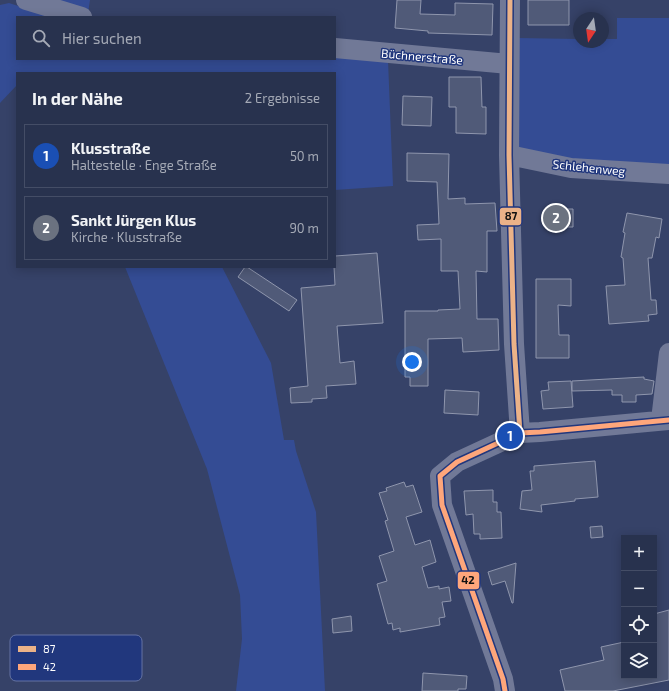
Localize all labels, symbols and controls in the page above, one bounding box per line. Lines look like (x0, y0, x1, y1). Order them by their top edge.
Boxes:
north arrow (573, 12, 609, 48)
search box (16, 16, 336, 60)
icon: search (30, 27, 52, 49)
text: Hier suchen (62, 29, 142, 47)
street label: Büchnerstraße (381, 45, 463, 67)
text: In der Nähe (32, 88, 123, 108)
text: 2 Ergebnisse (245, 90, 320, 106)
text: Klusstraße (71, 139, 150, 157)
text: 1 (43, 148, 49, 164)
text: 50 m (290, 148, 319, 164)
street label: Schlehenweg (552, 156, 626, 178)
text: Haltestelle · Enge Straße (71, 157, 217, 173)
pin: 2 (543, 203, 569, 233)
line badge: 87 (499, 207, 522, 226)
text: 87 (505, 209, 518, 222)
text: Sankt Jürgen Klus (71, 211, 196, 229)
text: 2 (42, 220, 50, 236)
text: 90 m (289, 220, 319, 236)
text: Kirche · Klusstraße (71, 229, 182, 245)
your location (402, 352, 422, 372)
pin: 1 (497, 421, 523, 451)
map controls (621, 535, 657, 679)
button: + (621, 535, 657, 571)
line badge: 42 (457, 571, 480, 590)
button: − (621, 571, 657, 607)
text: 42 (461, 573, 475, 586)
button: locate (621, 607, 657, 643)
legend (10, 635, 142, 681)
text: 87 (43, 642, 56, 655)
button: layers (621, 643, 657, 679)
text: 42 (43, 660, 56, 673)

